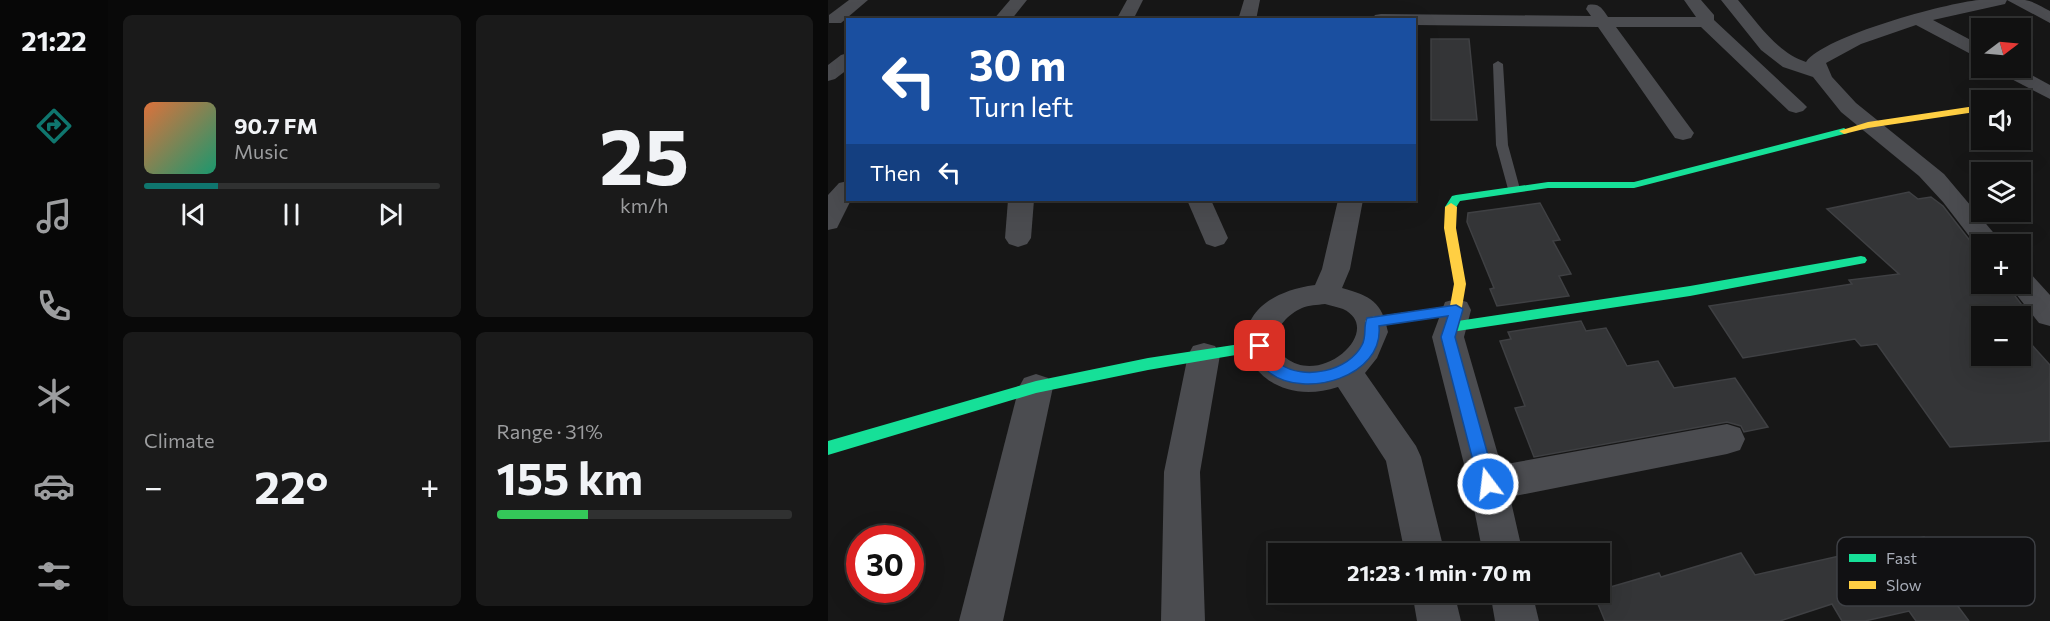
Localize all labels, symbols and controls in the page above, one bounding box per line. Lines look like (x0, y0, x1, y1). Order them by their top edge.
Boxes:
north arrow (1971, 18, 2031, 78)
map controls (1971, 18, 2031, 366)
text: 21:22 (21, 24, 87, 57)
text: 30 m (969, 38, 1066, 90)
icon: left (870, 42, 948, 120)
text: Turn left (969, 90, 1073, 123)
button: sound (1971, 90, 2031, 150)
icon: directions (33, 105, 75, 147)
text: 25 (599, 106, 689, 201)
text: 90.7 FM (234, 112, 318, 139)
text: Music (234, 139, 288, 163)
icon: left (933, 156, 966, 189)
text: Then (870, 159, 921, 186)
button: layers (1971, 162, 2031, 222)
text: km/h (620, 193, 669, 217)
icon: music (33, 195, 75, 237)
icon: previous (177, 198, 210, 231)
icon: pause (275, 198, 308, 231)
icon: next (374, 198, 407, 231)
button: + (1971, 234, 2031, 294)
icon: phone (33, 285, 75, 327)
button: − (1971, 306, 2031, 366)
pin (1234, 320, 1285, 371)
icon: arrive (1243, 329, 1276, 362)
icon: climate (33, 375, 75, 417)
text: Range · 31% (497, 419, 603, 443)
text: Climate (144, 428, 214, 452)
text: 155 km (497, 449, 643, 504)
position arrow (1456, 452, 1520, 516)
text: 22° (254, 458, 328, 513)
icon: car (33, 465, 75, 507)
text: − (144, 465, 163, 506)
text: + (420, 465, 439, 506)
speed limit sign: 30 (846, 525, 924, 603)
legend (1837, 537, 2035, 606)
text: Fast (1886, 548, 1917, 567)
icon: filters (33, 555, 75, 597)
text: 21:23 · 1 min · 70 m (1347, 559, 1531, 586)
text: Slow (1886, 575, 1922, 594)

